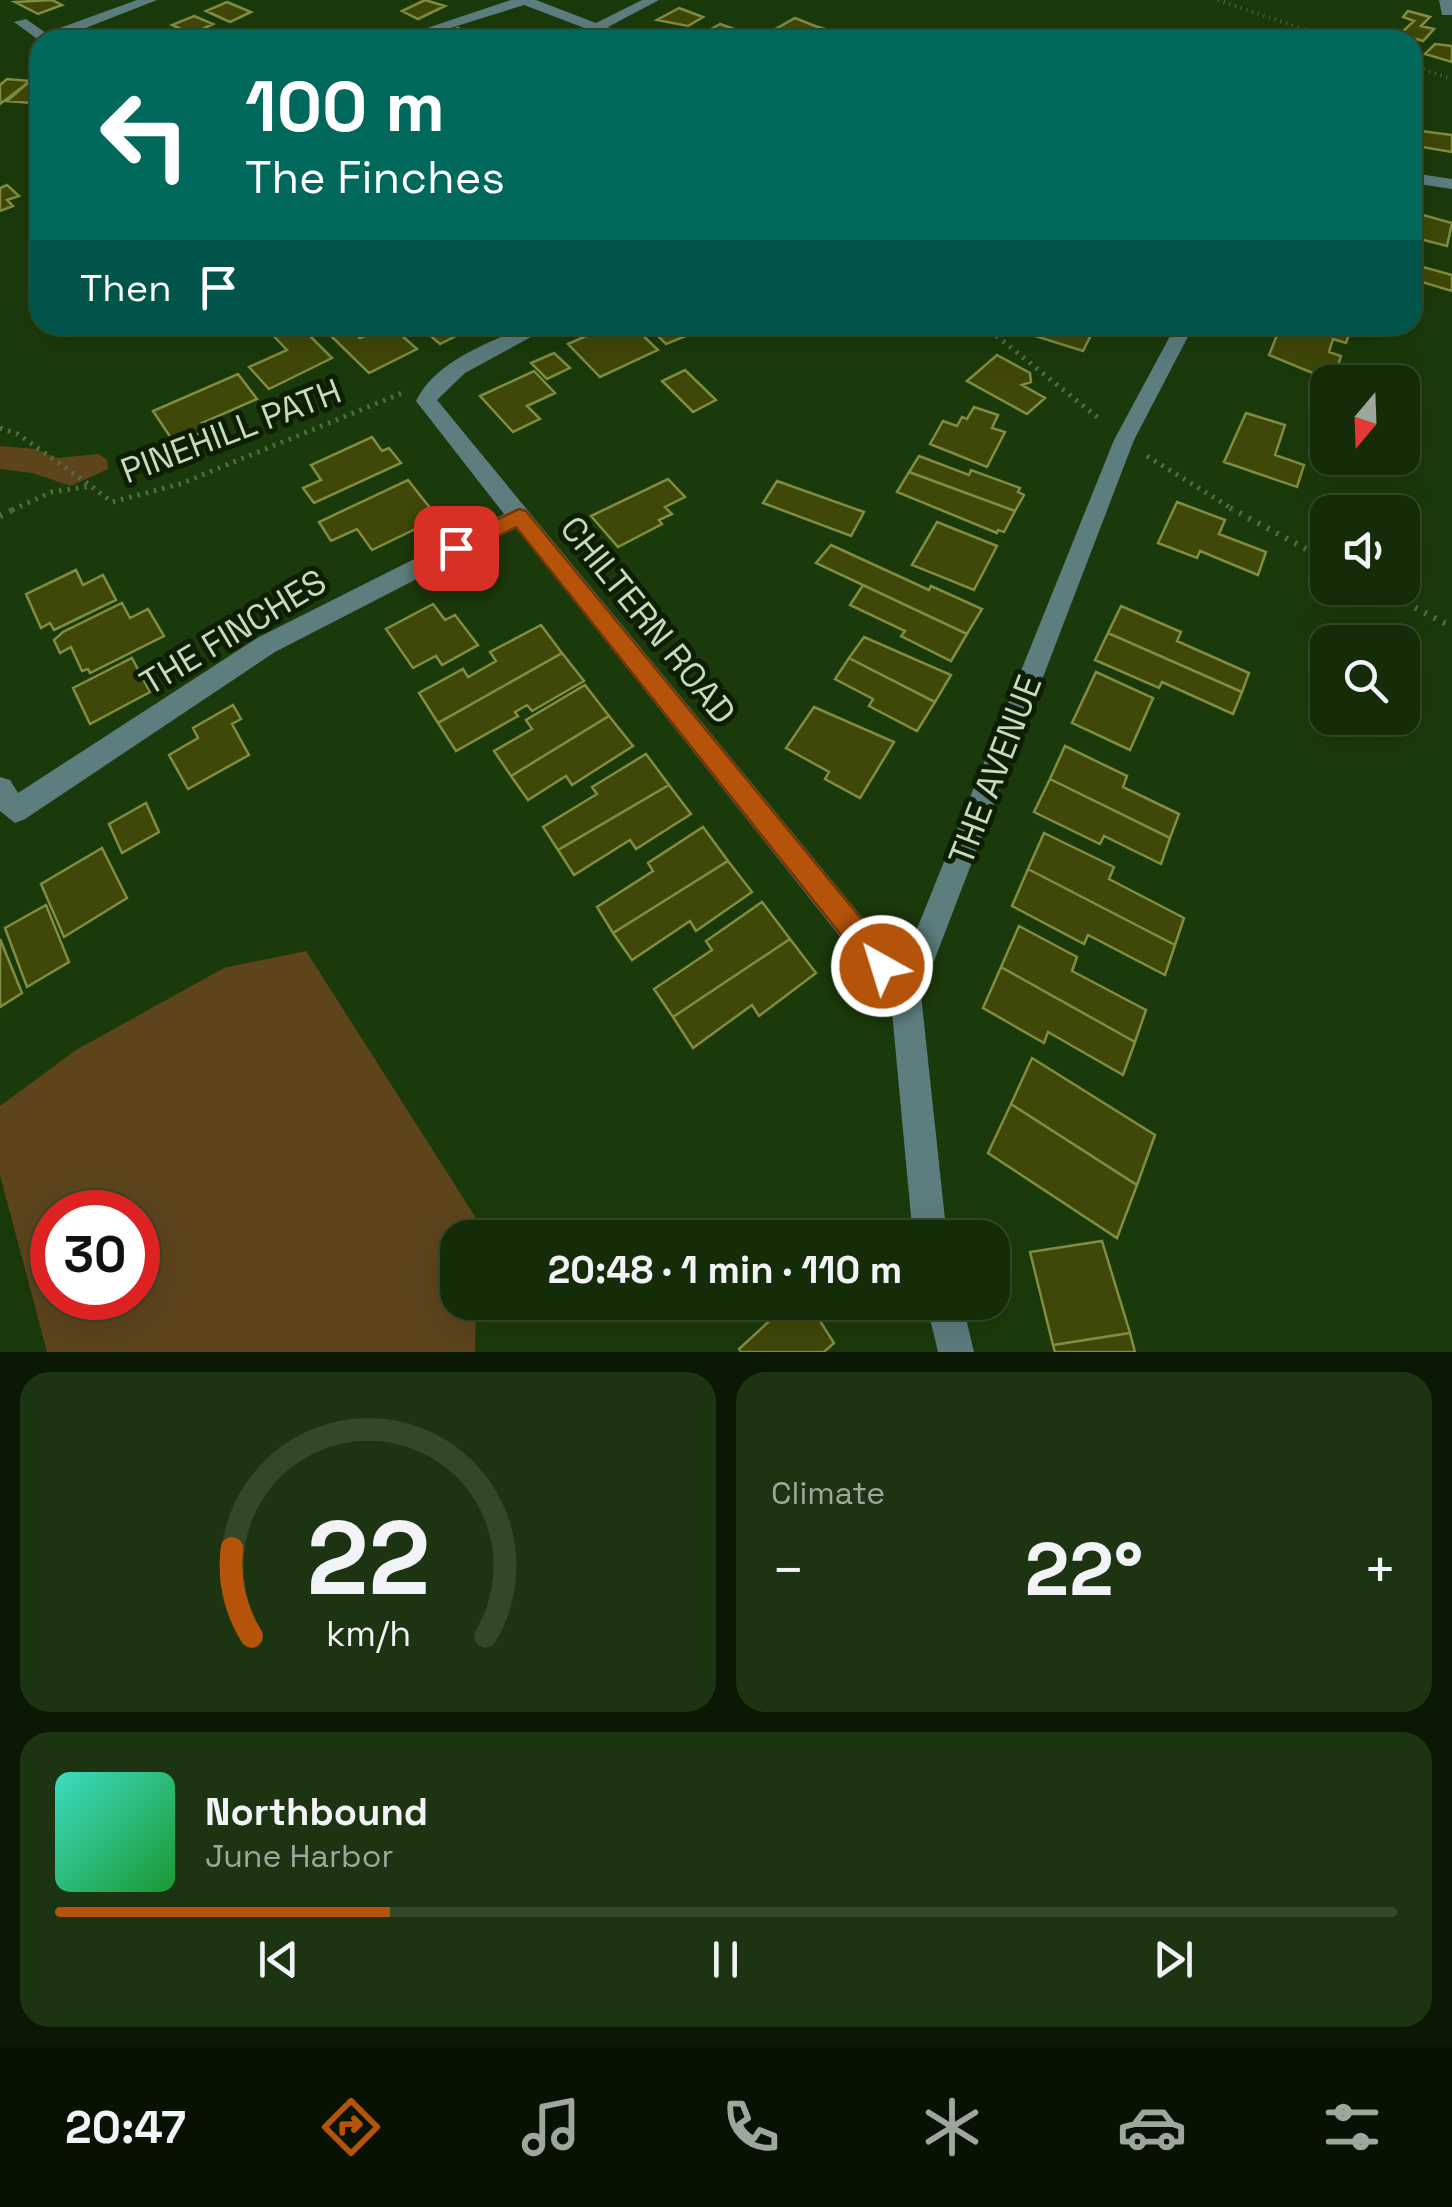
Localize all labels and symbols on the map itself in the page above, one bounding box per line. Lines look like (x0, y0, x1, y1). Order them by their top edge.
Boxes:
north arrow (1310, 365, 1420, 475)
street label: PINEHILL PATH (115, 369, 347, 493)
pin (414, 506, 499, 591)
street label: CHILTERN ROAD (551, 507, 745, 733)
street label: THE FINCHES (132, 559, 334, 705)
street label: THE AVENUE (939, 669, 1051, 871)
position arrow (830, 914, 934, 1018)
speed limit sign: 30 (30, 1190, 160, 1320)

